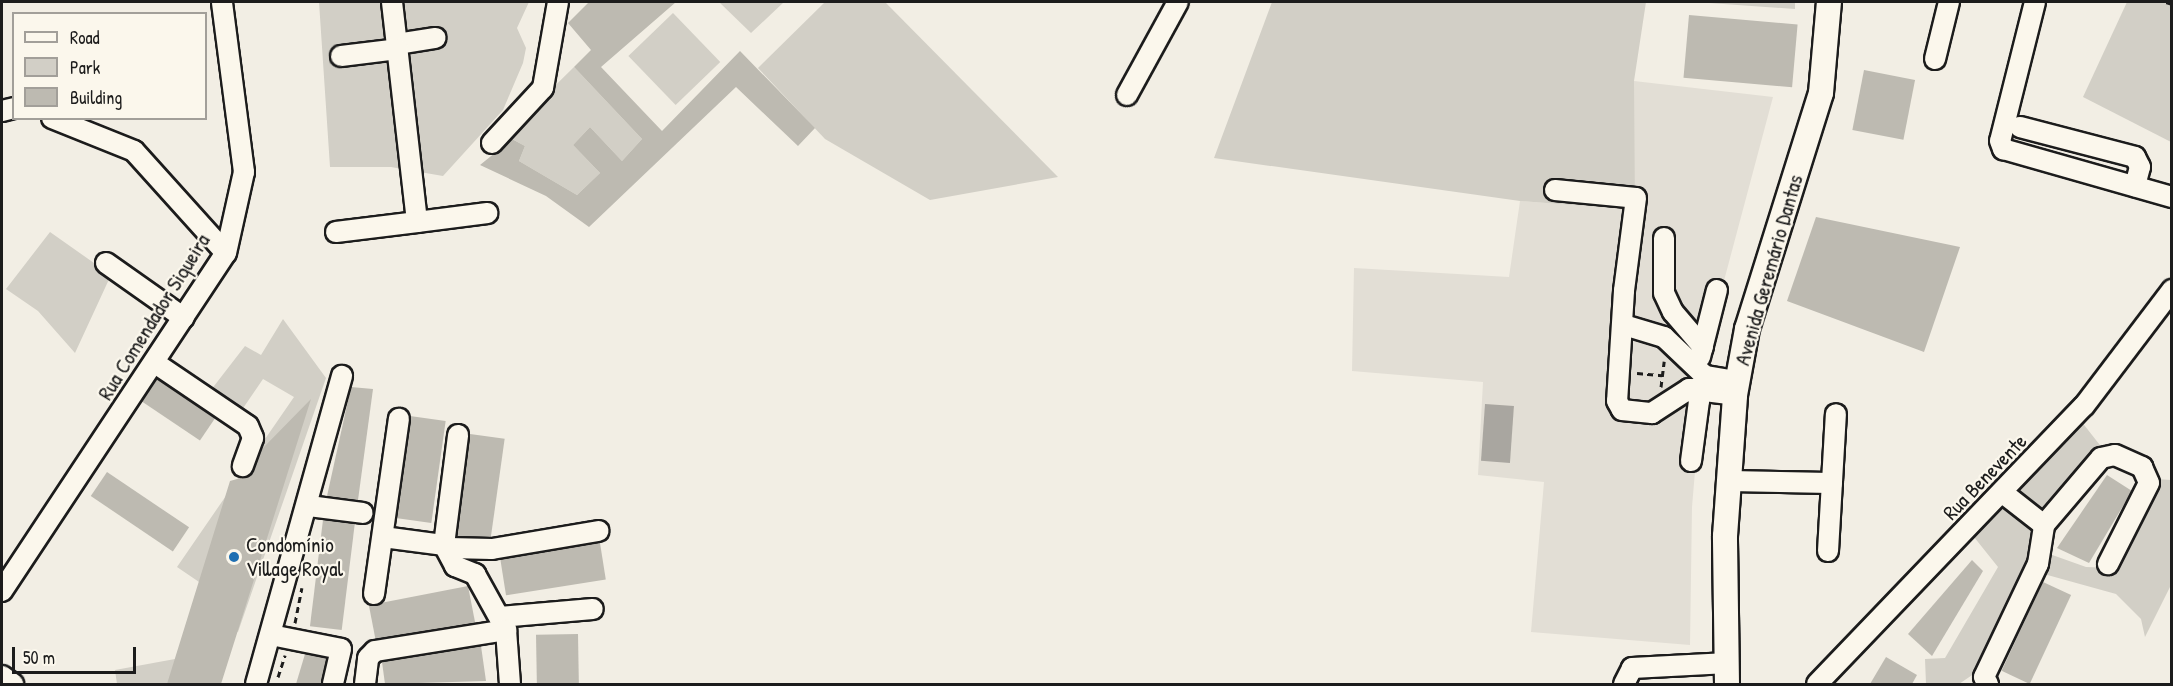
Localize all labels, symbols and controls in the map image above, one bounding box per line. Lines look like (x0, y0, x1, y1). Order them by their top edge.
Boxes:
legend (12, 12, 207, 120)
text: Road (70, 25, 100, 50)
text: Park (70, 55, 100, 80)
text: Building (70, 85, 122, 110)
street label: Avenida Geremário Dantas (1730, 172, 1808, 368)
street label: Rua Comendador Siqueira (93, 229, 215, 405)
street label: Rua Benevente (1938, 429, 2032, 525)
place label: Condomínio Village Royal (246, 532, 343, 582)
marker: Condomínio Village Royal (227, 550, 241, 564)
scale bar (15, 635, 140, 673)
text: 50 m (23, 645, 55, 670)

